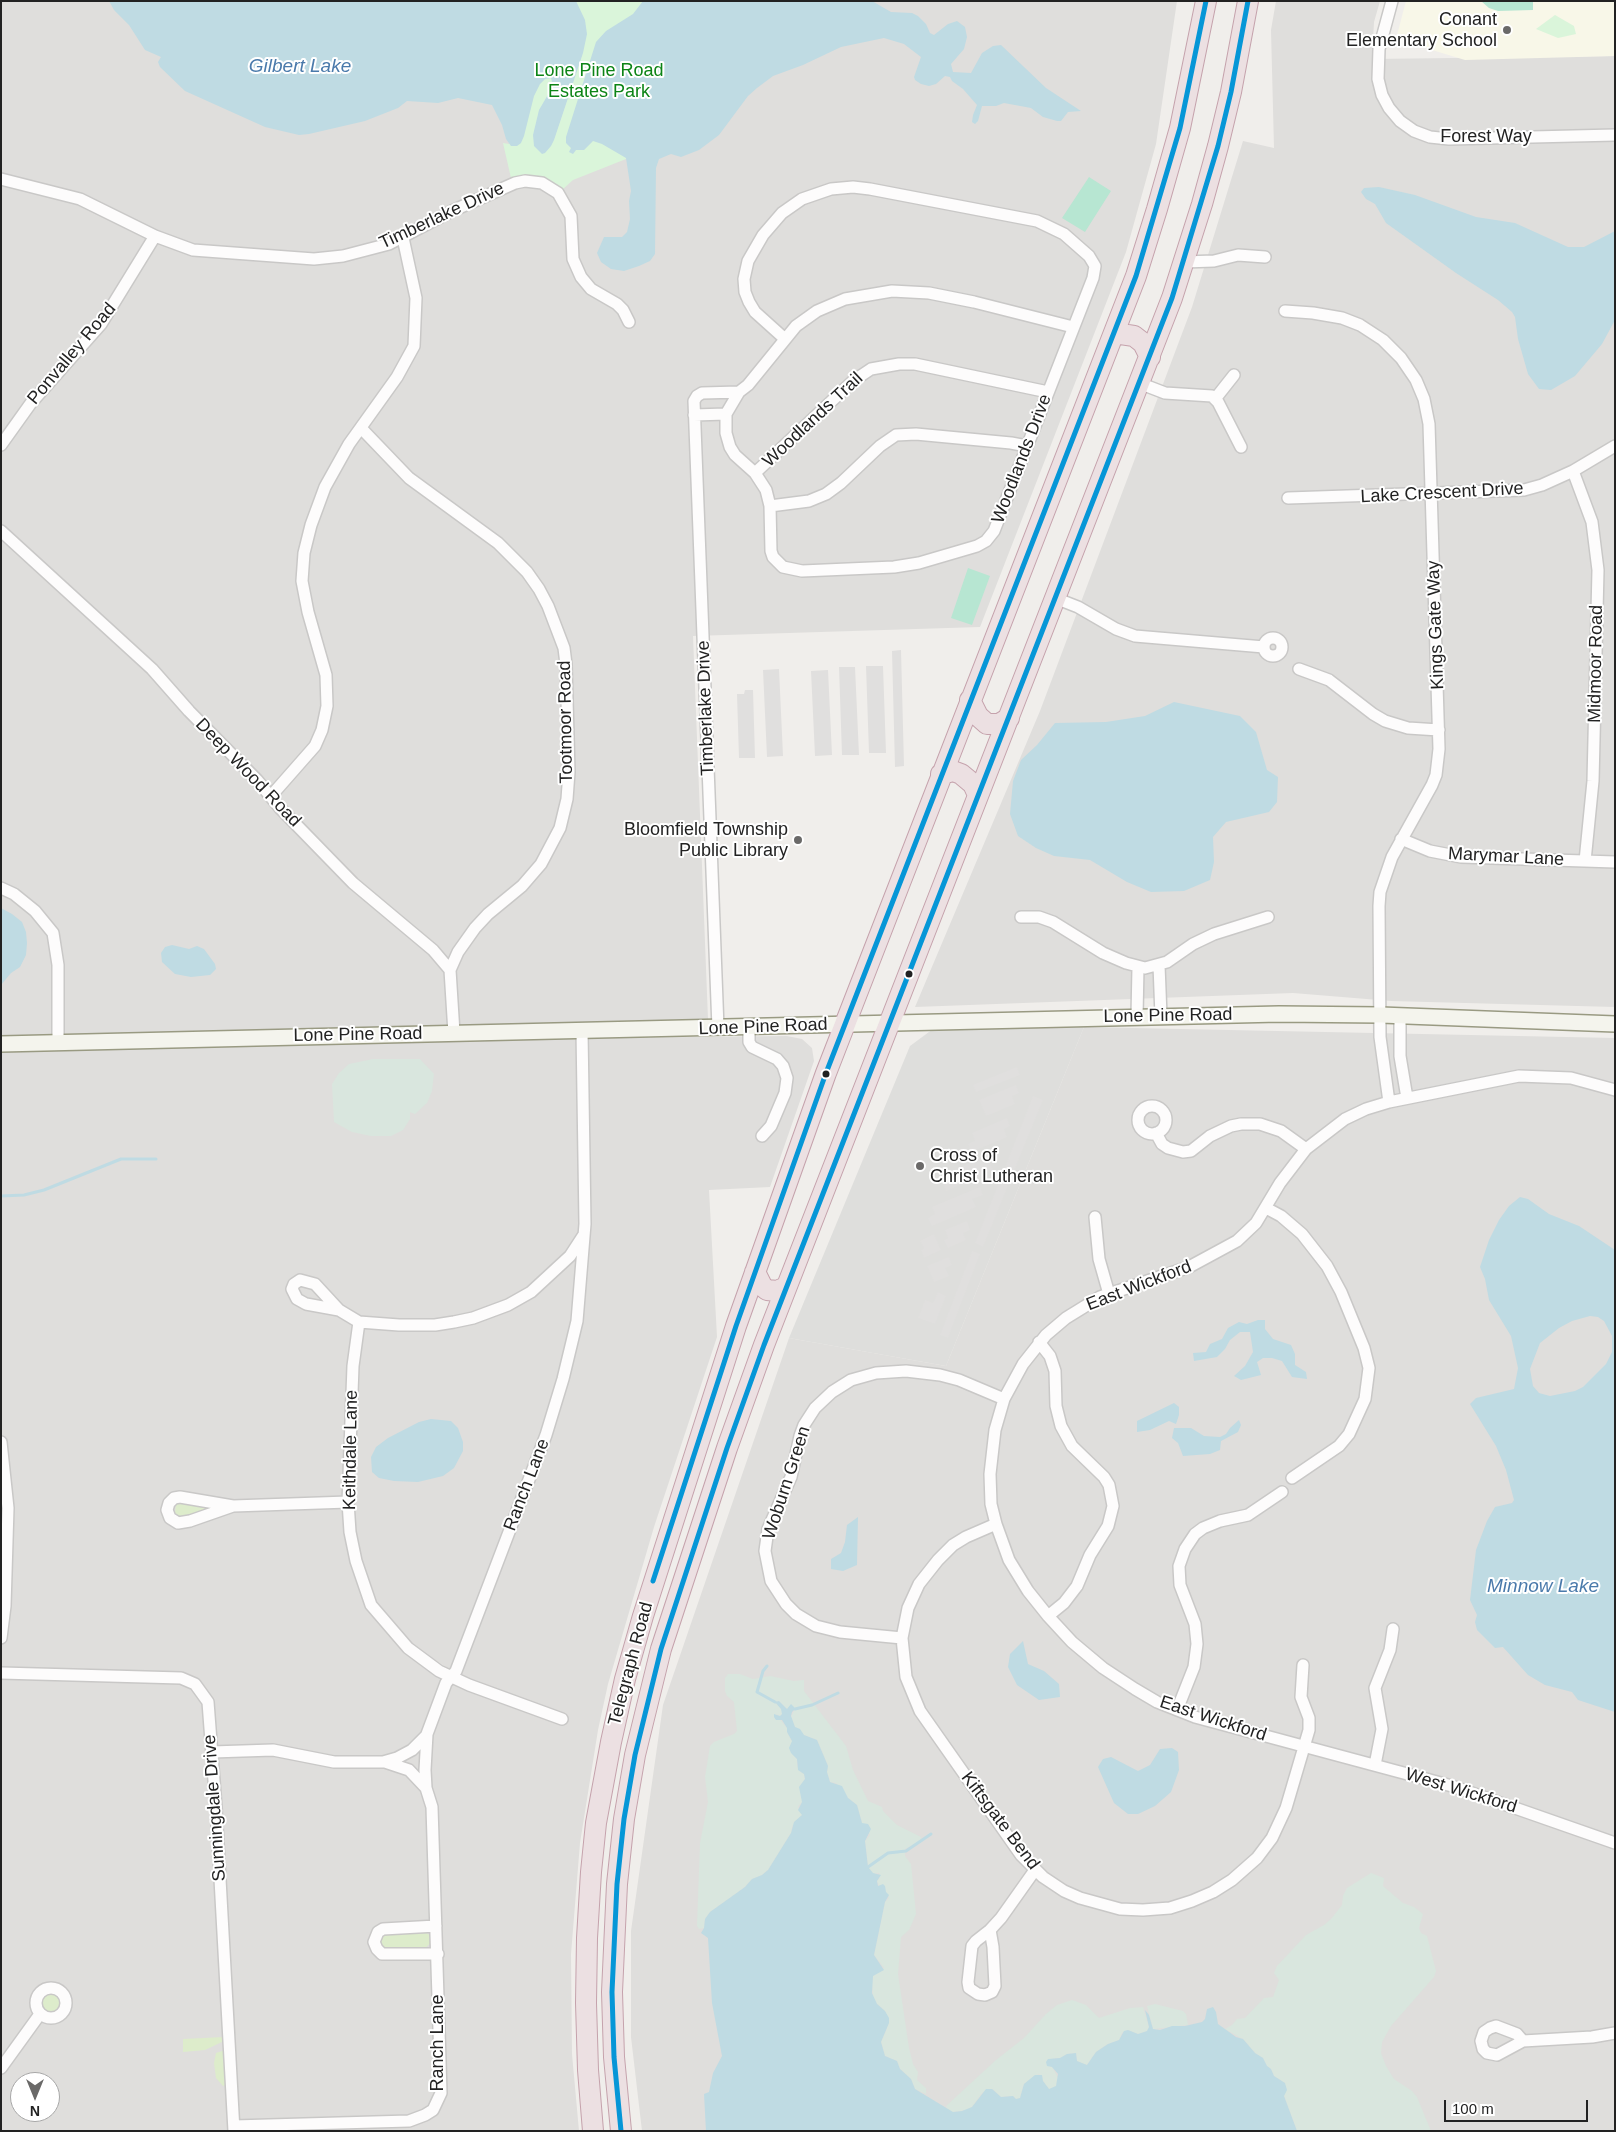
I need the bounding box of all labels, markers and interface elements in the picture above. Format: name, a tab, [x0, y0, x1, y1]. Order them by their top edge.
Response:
place label: Conant Elementary School	[1346, 9, 1497, 52]
marker: Conant Elementary School	[1501, 24, 1513, 36]
water label: Gilbert Lake	[249, 56, 351, 78]
park label: Lone Pine Road Estates Park	[534, 60, 664, 102]
street label: Forest Way	[1440, 126, 1532, 148]
street label: Timberlake Drive	[376, 178, 508, 254]
street label: Ponvalley Road	[23, 299, 121, 409]
street label: Woodlands Trail	[758, 368, 868, 472]
street label: Woodlands Drive	[987, 391, 1057, 527]
street label: Lake Crescent Drive	[1360, 478, 1524, 508]
street label: Kings Gate Way	[1423, 560, 1449, 690]
street label: Midmoor Road	[1584, 605, 1608, 723]
street label: Timberlake Drive	[693, 640, 719, 776]
street label: Tootmoor Road	[554, 660, 578, 784]
street label: Deep Wood Road	[191, 714, 305, 832]
place label: Bloomfield Township Public Library	[624, 819, 788, 862]
marker: Bloomfield Township Public Library	[792, 834, 804, 846]
street label: Marymar Lane	[1447, 843, 1565, 871]
unlabelled marker	[904, 969, 914, 979]
street label: Lone Pine Road	[1103, 1004, 1233, 1028]
street label: Lone Pine Road	[698, 1014, 828, 1040]
street label: Lone Pine Road	[293, 1023, 423, 1047]
unlabelled marker	[821, 1069, 831, 1079]
place label: Cross of Christ Lutheran	[930, 1145, 1053, 1188]
marker: Cross of Christ Lutheran	[914, 1160, 926, 1172]
street label: East Wickford	[1083, 1256, 1195, 1316]
street label: Keithdale Lane	[339, 1390, 363, 1510]
street label: Woburn Green	[759, 1424, 815, 1542]
street label: Ranch Lane	[500, 1436, 554, 1534]
water label: Minnow Lake	[1487, 1576, 1599, 1598]
street label: Telegraph Road	[604, 1600, 658, 1728]
street label: East Wickford	[1157, 1692, 1269, 1746]
street label: Sunningdale Drive	[199, 1734, 231, 1882]
street label: West Wickford	[1403, 1764, 1519, 1818]
street label: Kiftsgate Bend	[956, 1768, 1044, 1874]
street label: Ranch Lane	[427, 1994, 449, 2092]
north arrow	[10, 2072, 60, 2122]
scale bar	[1446, 2090, 1590, 2122]
text: 100 m	[1452, 2100, 1494, 2117]
text: N	[30, 2103, 40, 2119]

